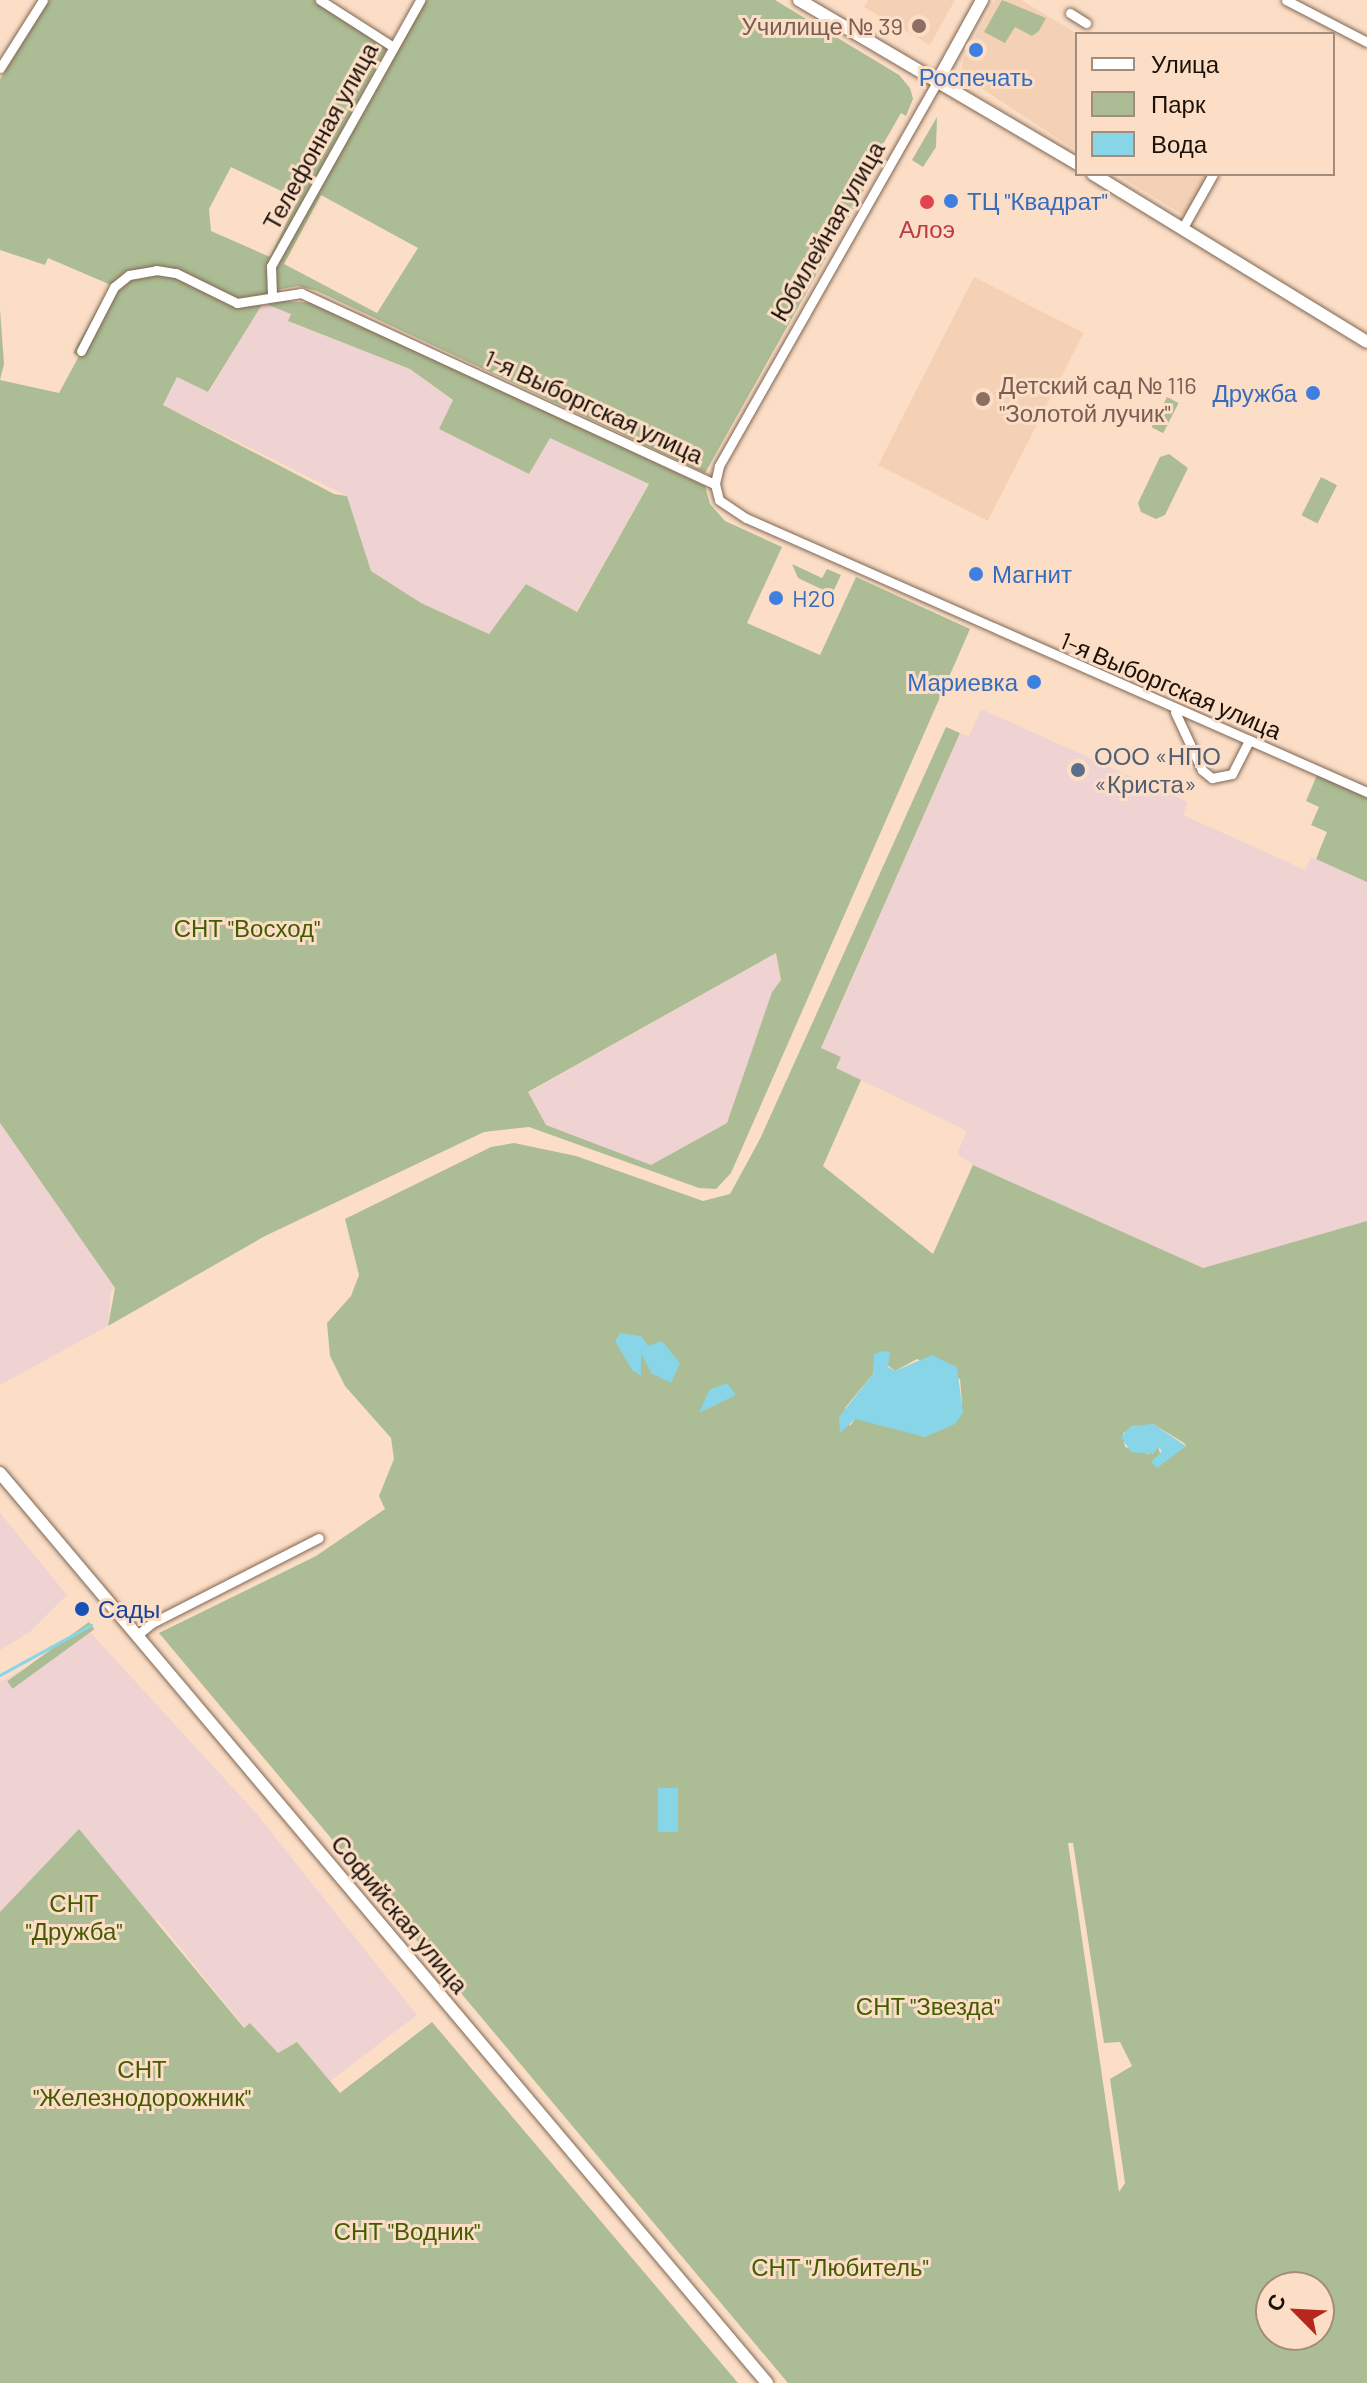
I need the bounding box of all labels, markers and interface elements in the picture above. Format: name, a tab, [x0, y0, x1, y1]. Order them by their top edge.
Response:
place label: Училище № 39	[741, 12, 903, 40]
marker: Училище № 39	[910, 17, 928, 35]
legend	[1075, 32, 1335, 176]
street label: Телефонная улица	[257, 37, 383, 235]
marker: Роспечать	[967, 41, 985, 59]
text: Улица	[1151, 49, 1219, 78]
place label: Роспечать	[919, 63, 1033, 91]
text: Парк	[1151, 89, 1205, 118]
text: Вода	[1151, 129, 1207, 158]
street label: Юбилейная улица	[764, 136, 890, 326]
place label: ТЦ "Квадрат"	[967, 187, 1108, 215]
marker: ТЦ "Квадрат"	[942, 192, 960, 210]
marker: Алоэ	[918, 193, 936, 211]
place label: Алоэ	[899, 215, 955, 243]
street label: 1-я Выборгская улица	[480, 343, 708, 469]
place label: Детский сад № 116 "Золотой лучик"	[999, 371, 1197, 427]
place label: Дружба	[1213, 379, 1297, 407]
marker: Дружба	[1304, 384, 1322, 402]
marker: Детский сад № 116 "Золотой лучик"	[974, 390, 992, 408]
place label: Магнит	[992, 560, 1072, 588]
marker: Магнит	[967, 565, 985, 583]
place label: H2O	[792, 584, 835, 612]
marker: H2O	[767, 589, 785, 607]
street label: 1-я Выборгская улица	[1056, 625, 1286, 745]
place label: Мариевка	[907, 668, 1018, 696]
marker: Мариевка	[1025, 673, 1043, 691]
place label: ООО «НПО «Криста»	[1094, 742, 1221, 798]
marker: ООО «НПО «Криста»	[1069, 761, 1087, 779]
park label: СНТ "Восход"	[174, 914, 320, 942]
place label: Сады	[98, 1595, 160, 1623]
marker: Сады	[73, 1600, 91, 1618]
street label: Софийская улица	[326, 1829, 474, 1999]
park label: СНТ "Дружба"	[25, 1889, 123, 1945]
park label: СНТ "Звезда"	[856, 1992, 1000, 2020]
park label: СНТ "Железнодорожник"	[33, 2055, 251, 2111]
park label: СНТ "Водник"	[334, 2217, 480, 2245]
park label: СНТ "Любитель"	[751, 2253, 929, 2281]
north arrow	[1255, 2271, 1335, 2351]
text: С	[1260, 2290, 1290, 2315]

